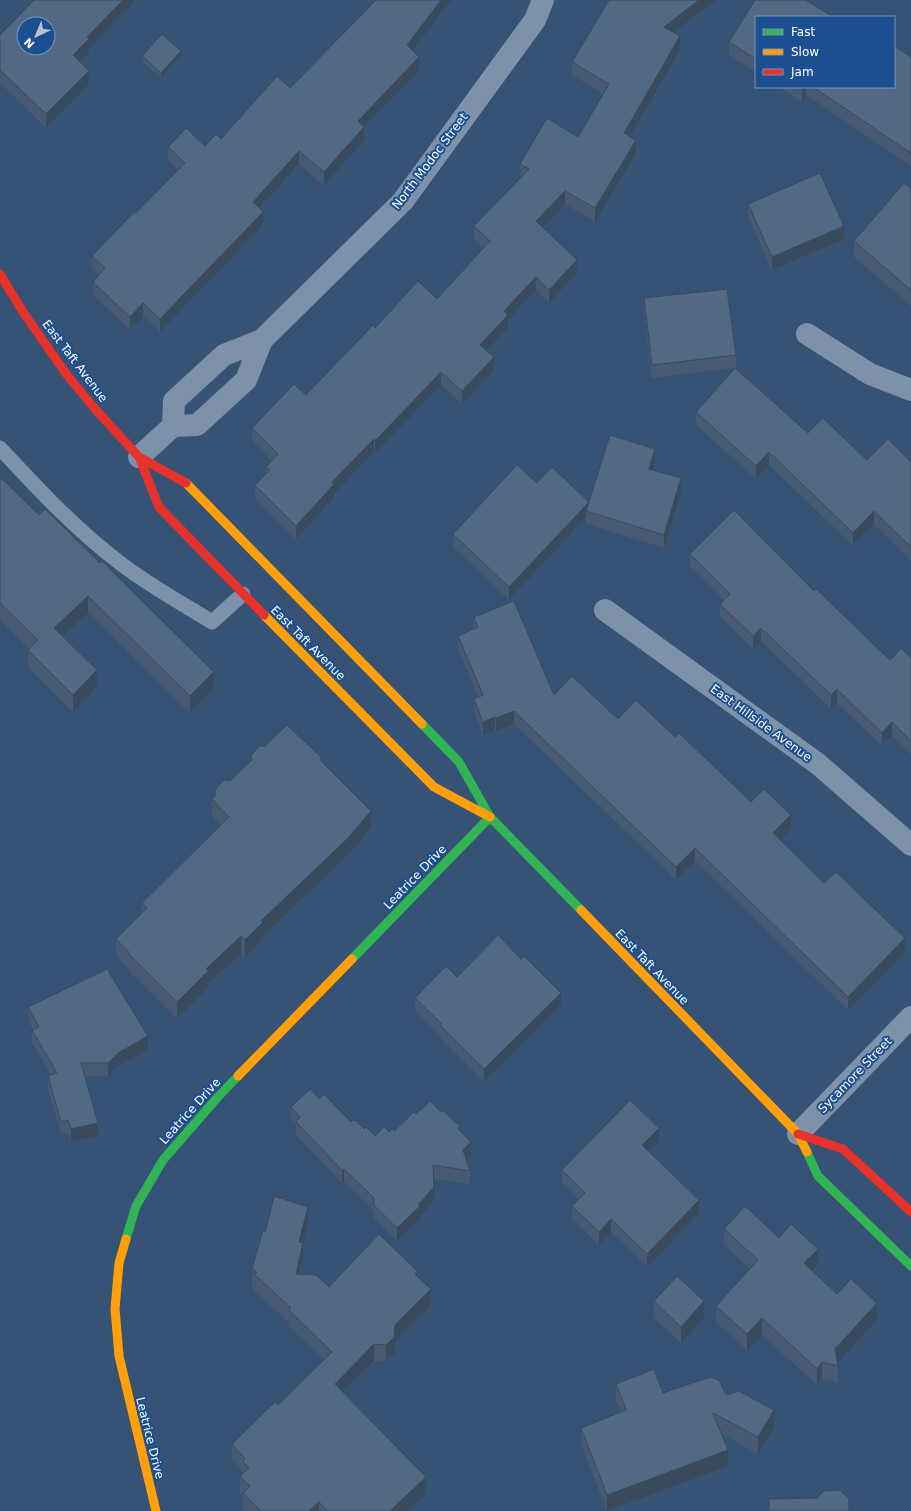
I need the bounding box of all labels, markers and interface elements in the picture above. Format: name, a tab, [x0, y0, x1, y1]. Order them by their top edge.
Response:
north arrow	[16, 16, 56, 56]
legend	[755, 16, 895, 88]
text: Fast	[791, 25, 815, 39]
text: N	[22, 35, 37, 51]
text: Slow	[791, 45, 819, 59]
text: Jam	[790, 65, 814, 79]
street label: North Modoc Street	[389, 110, 471, 212]
street label: East Taft Avenue	[39, 317, 111, 405]
street label: East Taft Avenue	[268, 603, 348, 683]
street label: East Hillside Avenue	[708, 682, 814, 764]
street label: Leatrice Drive	[381, 842, 449, 912]
street label: East Taft Avenue	[612, 926, 692, 1008]
street label: Sycamore Street	[815, 1034, 895, 1116]
street label: Leatrice Drive	[157, 1075, 223, 1147]
street label: Leatrice Drive	[133, 1396, 167, 1480]

